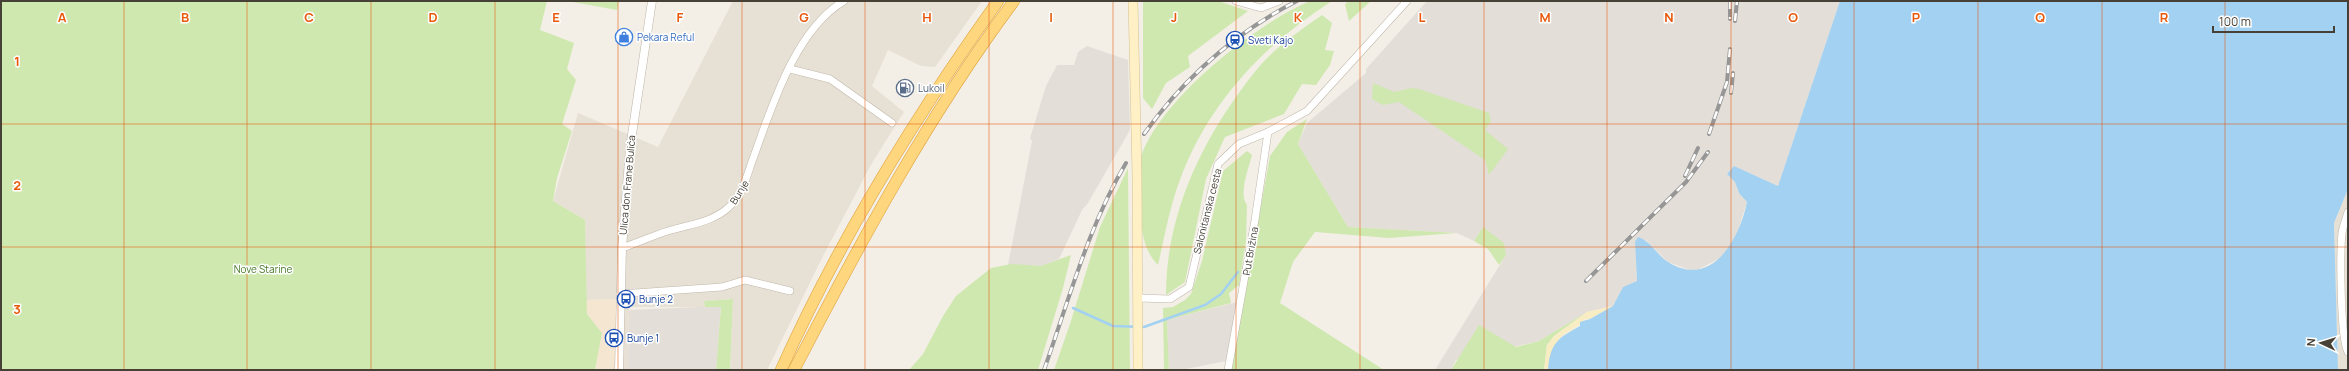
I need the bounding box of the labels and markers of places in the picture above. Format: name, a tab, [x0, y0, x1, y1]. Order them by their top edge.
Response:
shop icon: Pekara Reful	[614, 27, 634, 47]
place label: Pekara Reful	[637, 30, 694, 44]
station icon: Sveti Kajo	[1225, 30, 1245, 50]
place label: Sveti Kajo	[1248, 33, 1293, 47]
fuel station icon: Lukoil	[895, 78, 915, 98]
place label: Lukoil	[918, 81, 945, 95]
bus stop icon: Bunje 2	[616, 289, 636, 309]
place label: Bunje 2	[639, 292, 673, 306]
bus stop icon: Bunje 1	[604, 328, 624, 348]
place label: Bunje 1	[627, 331, 659, 345]

